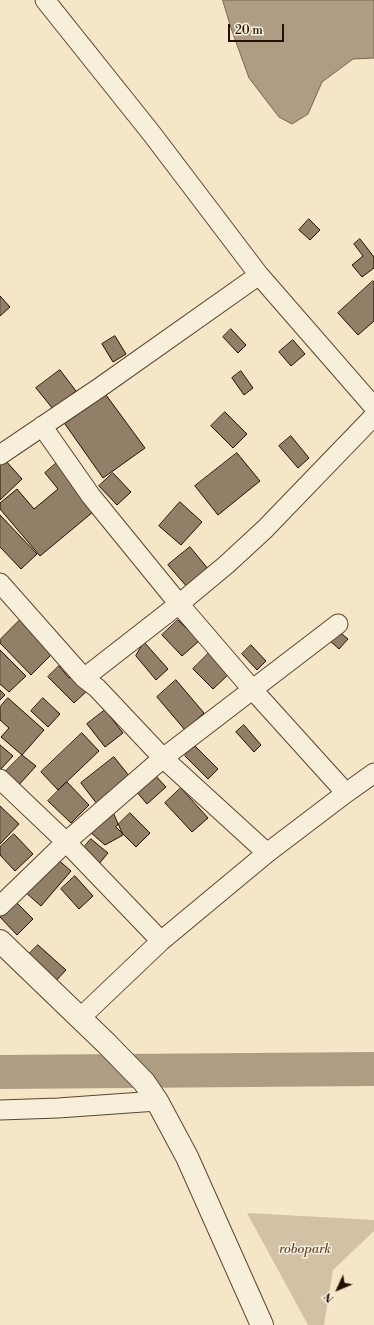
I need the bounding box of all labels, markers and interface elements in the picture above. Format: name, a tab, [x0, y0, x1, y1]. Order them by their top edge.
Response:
scale bar	[230, 16, 286, 42]
text: 20 m	[235, 23, 263, 38]
park label: robopark	[279, 1242, 331, 1258]
north arrow	[318, 1269, 358, 1309]
text: N	[321, 1289, 337, 1305]

